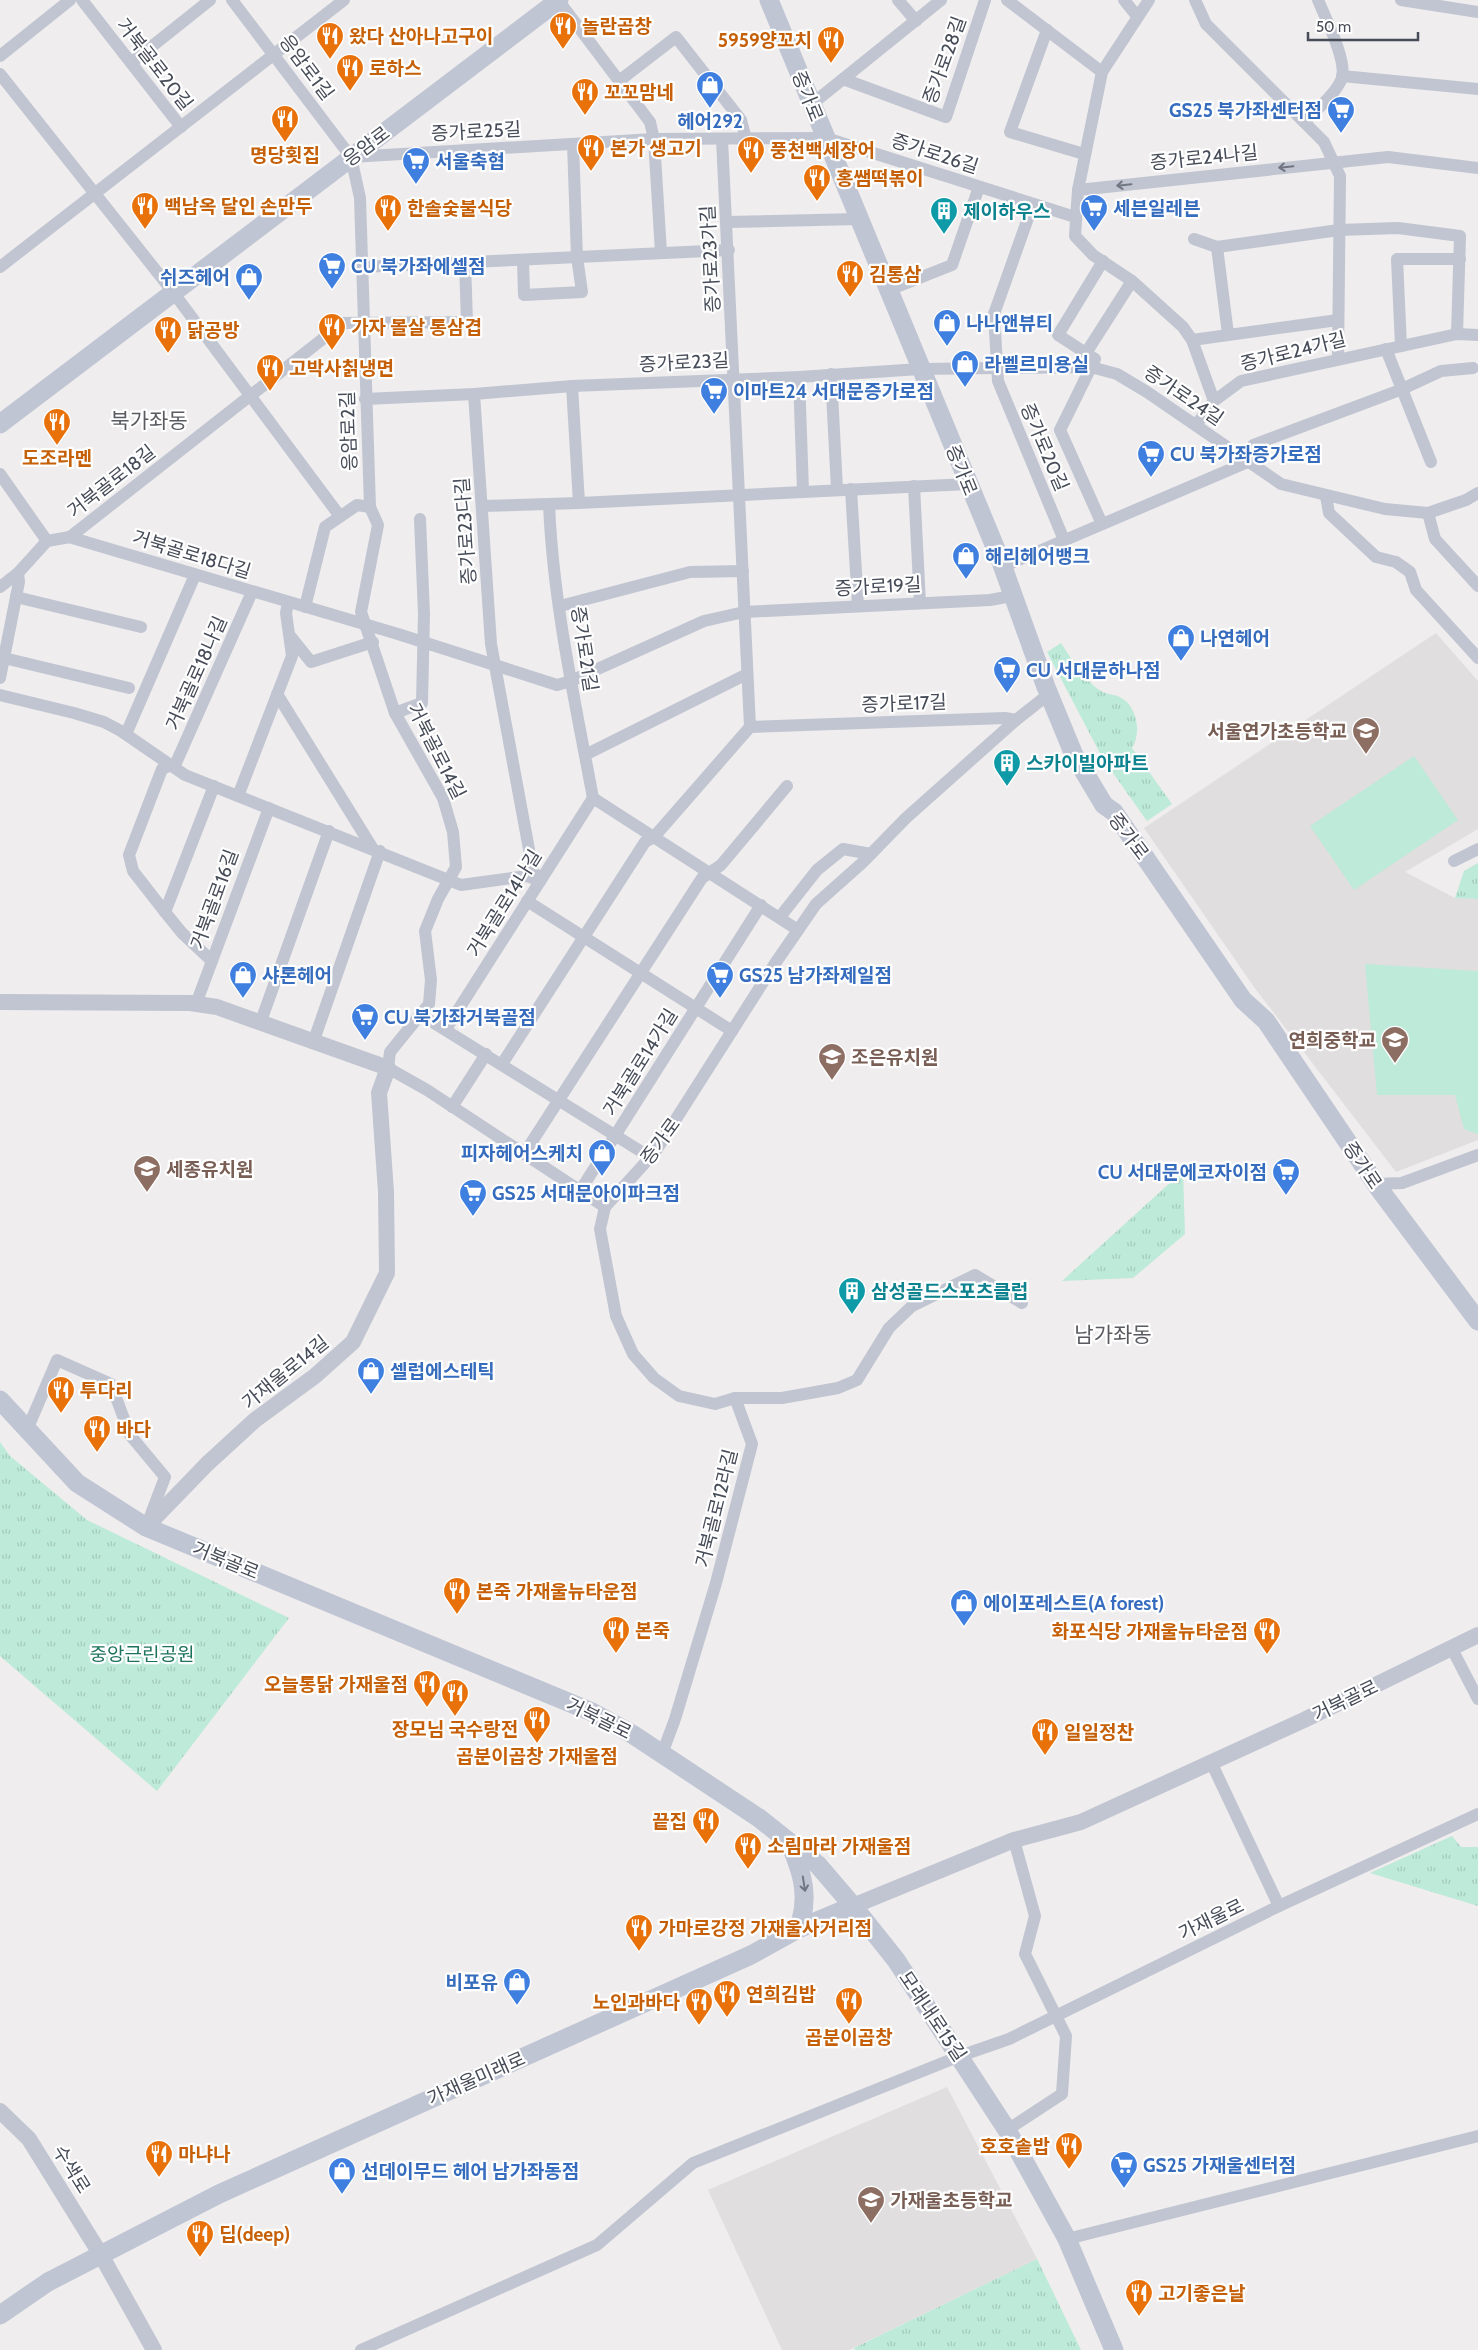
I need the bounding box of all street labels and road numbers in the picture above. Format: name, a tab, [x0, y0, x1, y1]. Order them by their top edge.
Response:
street label: 증가로28길	[918, 13, 971, 107]
street label: 거북골로20길	[111, 14, 198, 115]
street label: 응암로1길	[275, 30, 339, 105]
street label: 증가로	[787, 68, 828, 125]
street label: 증가로25길	[430, 118, 522, 145]
street label: 응암로	[338, 121, 394, 171]
street label: 증가로26길	[888, 129, 982, 178]
street label: 증가로24나길	[1149, 140, 1259, 175]
street label: 증가로23가길	[696, 205, 725, 313]
street label: 증가로24가길	[1238, 327, 1348, 376]
street label: 증가로23길	[638, 349, 730, 376]
street label: 증가로24길	[1140, 360, 1228, 430]
street label: 응암로2길	[336, 391, 361, 471]
street label: 증가로20길	[1016, 400, 1073, 495]
street label: 거북골로18길	[63, 440, 160, 523]
street label: 증가로	[941, 442, 982, 499]
street label: 증가로23다길	[450, 476, 481, 585]
street label: 거북골로18다길	[130, 526, 254, 583]
street label: 증가로19길	[834, 573, 922, 600]
street label: 증가로21길	[566, 605, 603, 693]
street label: 거북골로18나길	[161, 613, 232, 734]
street label: 증가로17길	[861, 691, 947, 716]
street label: 거북골로14길	[403, 699, 471, 803]
street label: 증가로	[1104, 808, 1154, 864]
street label: 거북골로14나길	[462, 845, 547, 961]
street label: 거북골로16길	[186, 846, 243, 952]
street label: 거북골로14가길	[598, 1004, 683, 1120]
street label: 증가로	[636, 1113, 685, 1169]
street label: 증가로	[1338, 1137, 1387, 1193]
street label: 가재울로14길	[237, 1331, 333, 1414]
street label: 거북골로12라길	[691, 1447, 742, 1570]
street label: 거북골로	[189, 1537, 263, 1584]
street label: 거북골로	[1309, 1675, 1382, 1726]
street label: 거북골로	[562, 1693, 635, 1744]
street label: 가재울로	[1175, 1894, 1248, 1945]
street label: 모래내로15길	[894, 1967, 971, 2066]
street label: 가재울미래로	[424, 2047, 529, 2110]
street label: 수색로	[48, 2141, 95, 2198]

